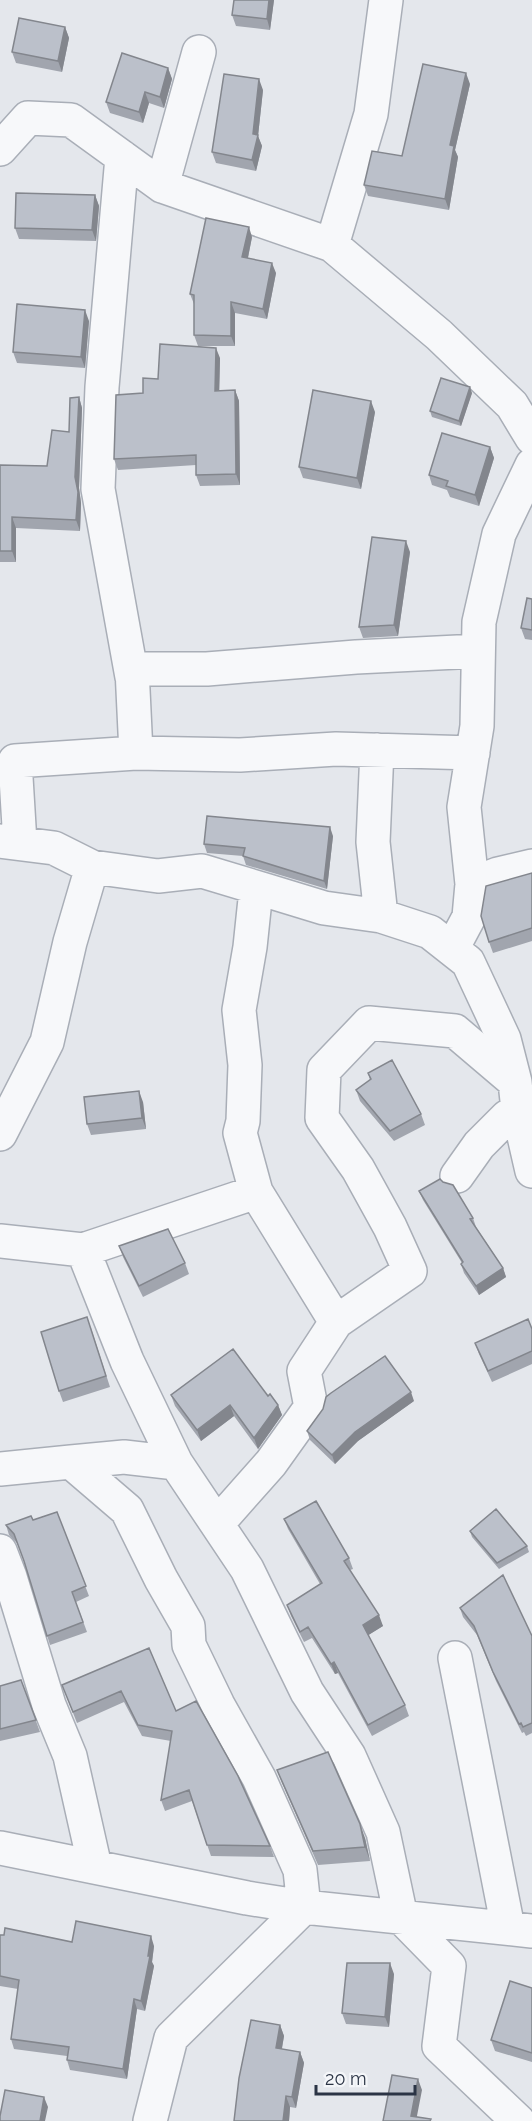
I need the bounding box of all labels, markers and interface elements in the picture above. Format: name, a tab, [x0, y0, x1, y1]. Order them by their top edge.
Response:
scale bar	[316, 2058, 415, 2096]
text: 20 m	[325, 2068, 367, 2089]

